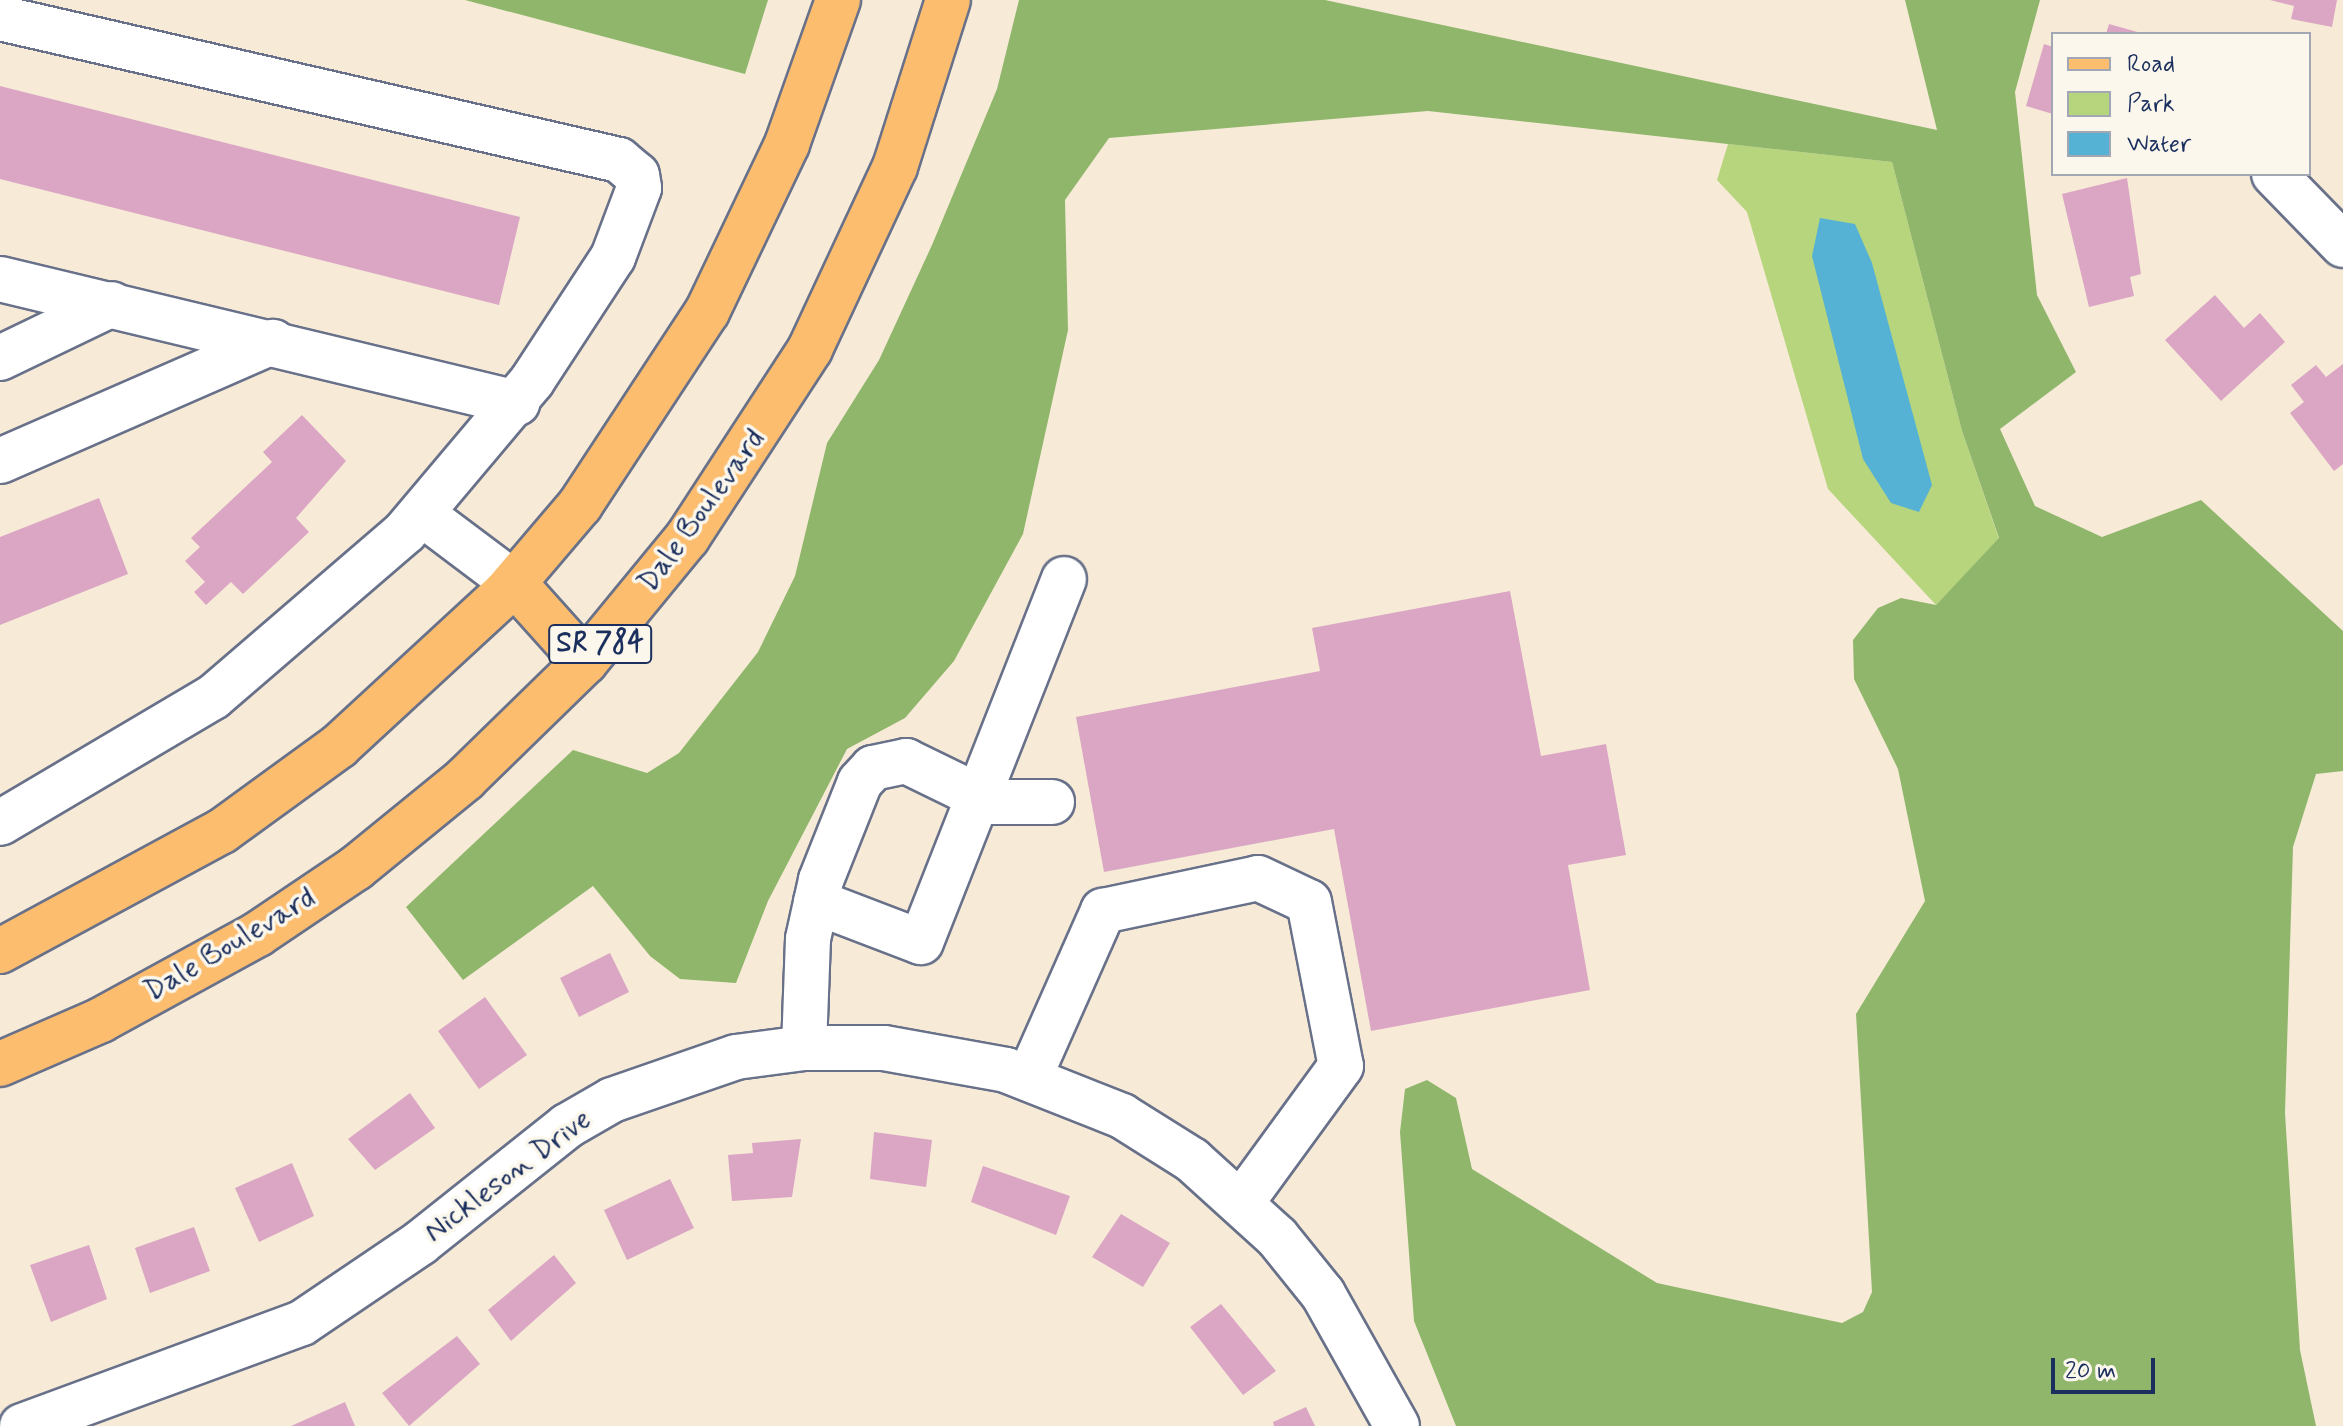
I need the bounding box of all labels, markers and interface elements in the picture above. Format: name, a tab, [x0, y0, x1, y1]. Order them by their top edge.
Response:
legend	[2051, 32, 2311, 176]
text: Road	[2127, 49, 2175, 80]
text: Park	[2127, 89, 2175, 120]
text: Water	[2127, 129, 2191, 160]
street label: Dale Boulevard	[633, 426, 771, 596]
road number: SR 784	[548, 620, 652, 668]
street label: Dale Boulevard	[141, 882, 319, 1008]
street label: Nickleson Drive	[417, 1101, 599, 1251]
scale bar	[2055, 1342, 2159, 1392]
text: 20 m	[2065, 1356, 2116, 1387]

